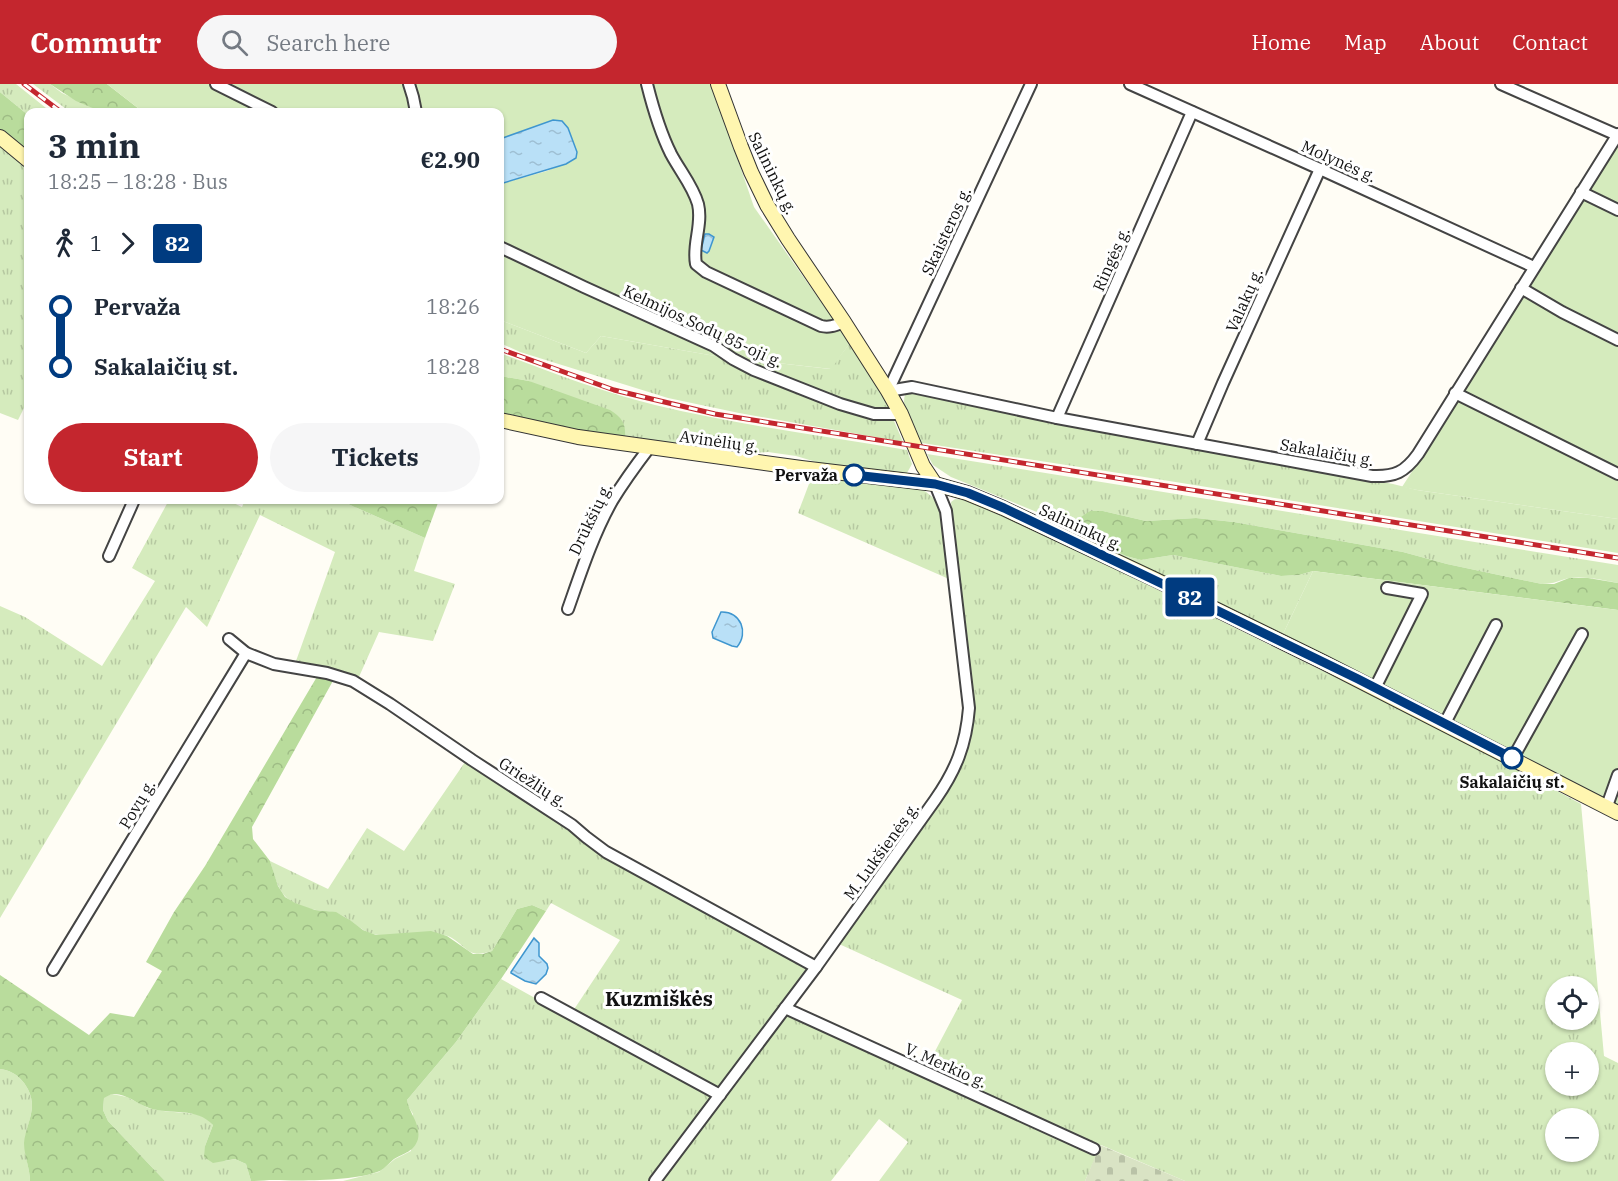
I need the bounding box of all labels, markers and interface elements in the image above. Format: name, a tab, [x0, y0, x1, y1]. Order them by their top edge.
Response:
search box	[197, 15, 617, 69]
text: Commutr	[30, 24, 161, 61]
icon: search	[218, 26, 251, 59]
text: Search here	[266, 28, 390, 57]
text: Home	[1251, 28, 1311, 56]
text: Map	[1344, 28, 1387, 56]
text: About	[1420, 28, 1479, 56]
text: Contact	[1512, 28, 1588, 56]
text: 3 min	[48, 124, 140, 167]
street label: Salininkų g.	[744, 128, 802, 218]
street label: Molynės g.	[1298, 136, 1380, 186]
text: €2.90	[421, 145, 480, 174]
text: 18:25 – 18:28 · Bus	[48, 168, 228, 195]
street label: Skaisteros g.	[917, 184, 975, 278]
street label: Ringės g.	[1088, 224, 1134, 294]
icon: walk	[48, 227, 81, 260]
icon: forward	[111, 227, 144, 260]
text: 82	[165, 229, 190, 257]
text: 1	[90, 230, 102, 257]
street label: Valakų g.	[1221, 265, 1267, 335]
street label: Kelmijos Sodų 85-oji g.	[620, 280, 786, 372]
text: Pervaža	[94, 292, 181, 321]
text: 18:26	[426, 293, 480, 320]
text: Sakalaičių st.	[94, 352, 238, 381]
text: 18:28	[426, 353, 480, 380]
button: Start	[48, 423, 258, 492]
button: Tickets	[270, 423, 480, 492]
street label: Avinėlių g.	[678, 426, 760, 456]
street label: Sakalaičių g.	[1279, 434, 1375, 470]
marker: Pervaža	[843, 464, 865, 486]
place label: Pervaža	[775, 465, 838, 485]
street label: Drūkšių g.	[564, 480, 616, 558]
street label: Salininkų g.	[1036, 499, 1126, 555]
line badge: 82	[1163, 578, 1217, 616]
text: 82	[1177, 583, 1203, 611]
marker: Sakalaičių st.	[1501, 747, 1523, 769]
street label: Griežlių g.	[495, 753, 571, 811]
place label: Sakalaičių st.	[1460, 772, 1564, 792]
street label: Povų g.	[115, 776, 159, 832]
street label: M. Lukšienės g.	[839, 798, 923, 904]
map controls	[1545, 976, 1599, 1162]
button: locate	[1545, 976, 1599, 1030]
district label: Kuzmiškės	[605, 985, 713, 1012]
street label: V. Merkio g.	[902, 1038, 990, 1092]
button: +	[1545, 1042, 1599, 1096]
button: −	[1545, 1108, 1599, 1162]

